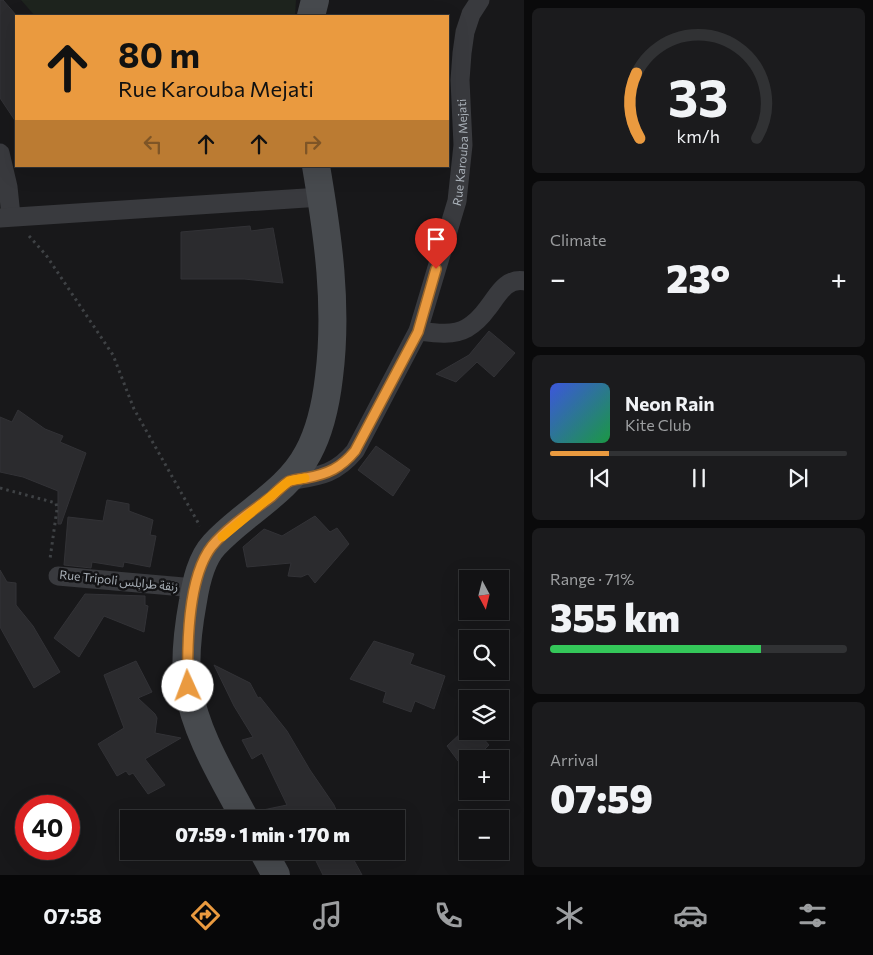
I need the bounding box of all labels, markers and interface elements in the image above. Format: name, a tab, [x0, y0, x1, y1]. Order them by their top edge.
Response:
text: 80 m	[118, 32, 200, 75]
icon: ahead	[35, 35, 100, 100]
text: 33	[668, 64, 729, 128]
text: Rue Karouba Mejati	[118, 75, 314, 102]
street label: Rue Karouba Mejati	[449, 99, 470, 207]
text: km/h	[677, 125, 720, 147]
icon: left	[139, 130, 167, 158]
icon: ahead	[192, 130, 220, 158]
icon: ahead	[245, 130, 273, 158]
icon: right	[298, 130, 326, 158]
pin	[415, 218, 457, 269]
icon: arrive	[422, 225, 450, 253]
text: Climate	[550, 230, 606, 249]
text: 23°	[666, 254, 730, 301]
text: −	[550, 261, 566, 295]
text: +	[831, 261, 847, 295]
text: Neon Rain	[625, 392, 715, 415]
text: Kite Club	[625, 415, 691, 434]
icon: previous	[586, 464, 614, 492]
icon: pause	[685, 464, 713, 492]
icon: next	[784, 464, 812, 492]
street label: Rue Tripoli زنقة طرابلس	[59, 567, 179, 594]
text: Range · 71%	[550, 569, 634, 588]
north arrow	[459, 570, 509, 620]
map controls	[459, 570, 509, 860]
text: 355 km	[550, 593, 680, 640]
button: search	[459, 630, 509, 680]
position arrow	[161, 659, 213, 711]
button: layers	[459, 690, 509, 740]
button: +	[459, 750, 509, 800]
text: Arrival	[550, 750, 598, 769]
text: 07:59	[550, 774, 653, 821]
speed limit sign: 40	[15, 795, 80, 860]
button: −	[459, 810, 509, 860]
text: 07:59 · 1 min · 170 m	[175, 823, 350, 846]
icon: directions	[188, 898, 223, 933]
icon: music	[310, 898, 345, 933]
icon: phone	[431, 898, 466, 933]
icon: climate	[552, 898, 587, 933]
icon: car	[673, 898, 708, 933]
icon: filters	[795, 898, 830, 933]
text: 07:58	[43, 902, 102, 929]

